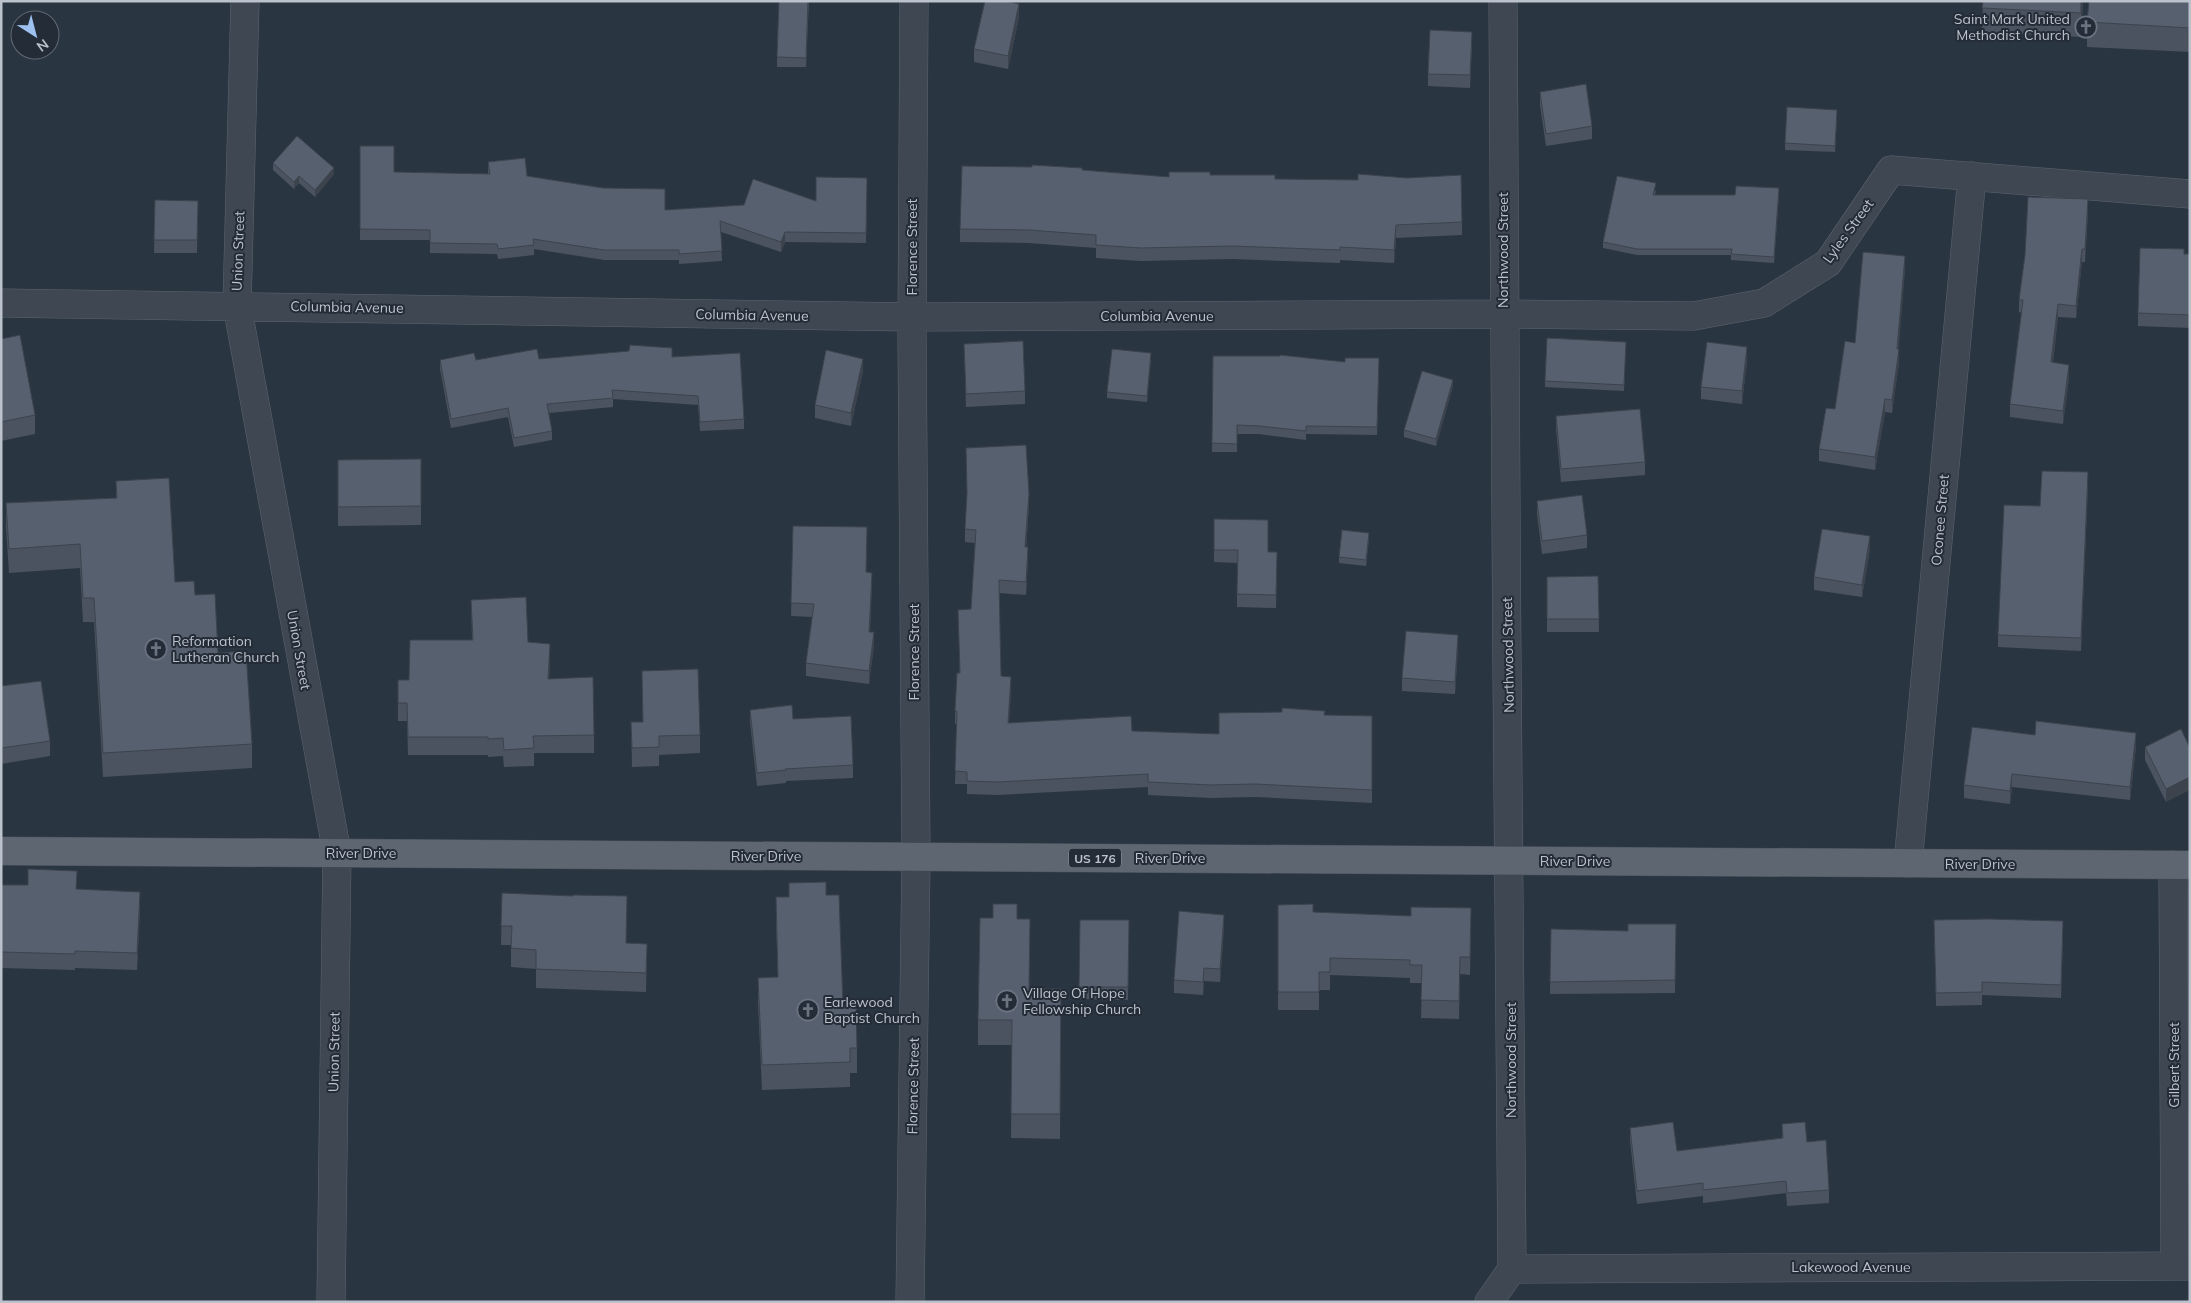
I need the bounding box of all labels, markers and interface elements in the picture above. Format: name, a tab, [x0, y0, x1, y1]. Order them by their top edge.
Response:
north arrow	[10, 10, 60, 60]
place label: Saint Mark United Methodist Church	[1954, 10, 2070, 44]
church icon: Saint Mark United Methodist Church	[2074, 15, 2098, 39]
text: N	[33, 35, 52, 56]
street label: Northwood Street	[1494, 192, 1512, 308]
street label: Lyles Street	[1819, 195, 1877, 267]
street label: Florence Street	[903, 199, 921, 295]
street label: Union Street	[228, 210, 248, 291]
street label: Columbia Avenue	[290, 297, 404, 317]
street label: Columbia Avenue	[695, 305, 809, 325]
street label: Columbia Avenue	[1100, 307, 1214, 325]
street label: Oconee Street	[1927, 474, 1953, 566]
street label: Northwood Street	[1498, 597, 1518, 713]
street label: Florence Street	[905, 604, 923, 700]
street label: Union Street	[283, 609, 315, 691]
place label: Reformation Lutheran Church	[172, 632, 280, 666]
church icon: Reformation Lutheran Church	[144, 637, 168, 661]
street label: River Drive	[326, 844, 396, 862]
street label: River Drive	[731, 847, 801, 865]
road number: US 176	[1069, 848, 1121, 868]
street label: River Drive	[1135, 849, 1205, 867]
street label: River Drive	[1540, 852, 1610, 870]
street label: River Drive	[1945, 855, 2015, 873]
place label: Village Of Hope Fellowship Church	[1023, 984, 1141, 1018]
church icon: Village Of Hope Fellowship Church	[995, 989, 1019, 1013]
place label: Earlewood Baptist Church	[824, 993, 920, 1027]
church icon: Earlewood Baptist Church	[796, 998, 820, 1022]
street label: Northwood Street	[1502, 1002, 1520, 1118]
street label: Union Street	[324, 1012, 344, 1092]
street label: Gilbert Street	[2165, 1022, 2183, 1108]
street label: Florence Street	[903, 1037, 923, 1135]
street label: Lakewood Avenue	[1791, 1258, 1911, 1276]

